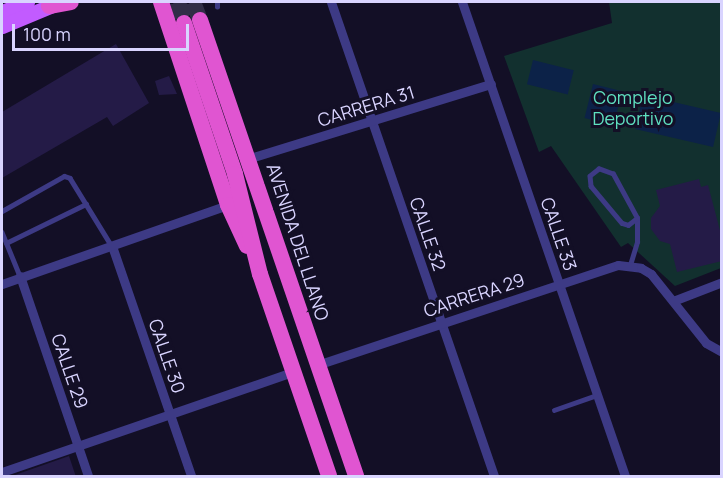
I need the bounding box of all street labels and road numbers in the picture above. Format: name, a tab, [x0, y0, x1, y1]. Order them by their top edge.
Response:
street label: CARRERA 31	[315, 81, 417, 131]
street label: AVENIDA DEL LLANO	[262, 160, 334, 324]
street label: CALLE 32	[405, 194, 451, 274]
street label: CALLE 33	[536, 195, 582, 273]
street label: CARRERA 29	[421, 269, 527, 321]
street label: CALLE 30	[144, 316, 190, 396]
street label: CALLE 29	[47, 331, 93, 411]

